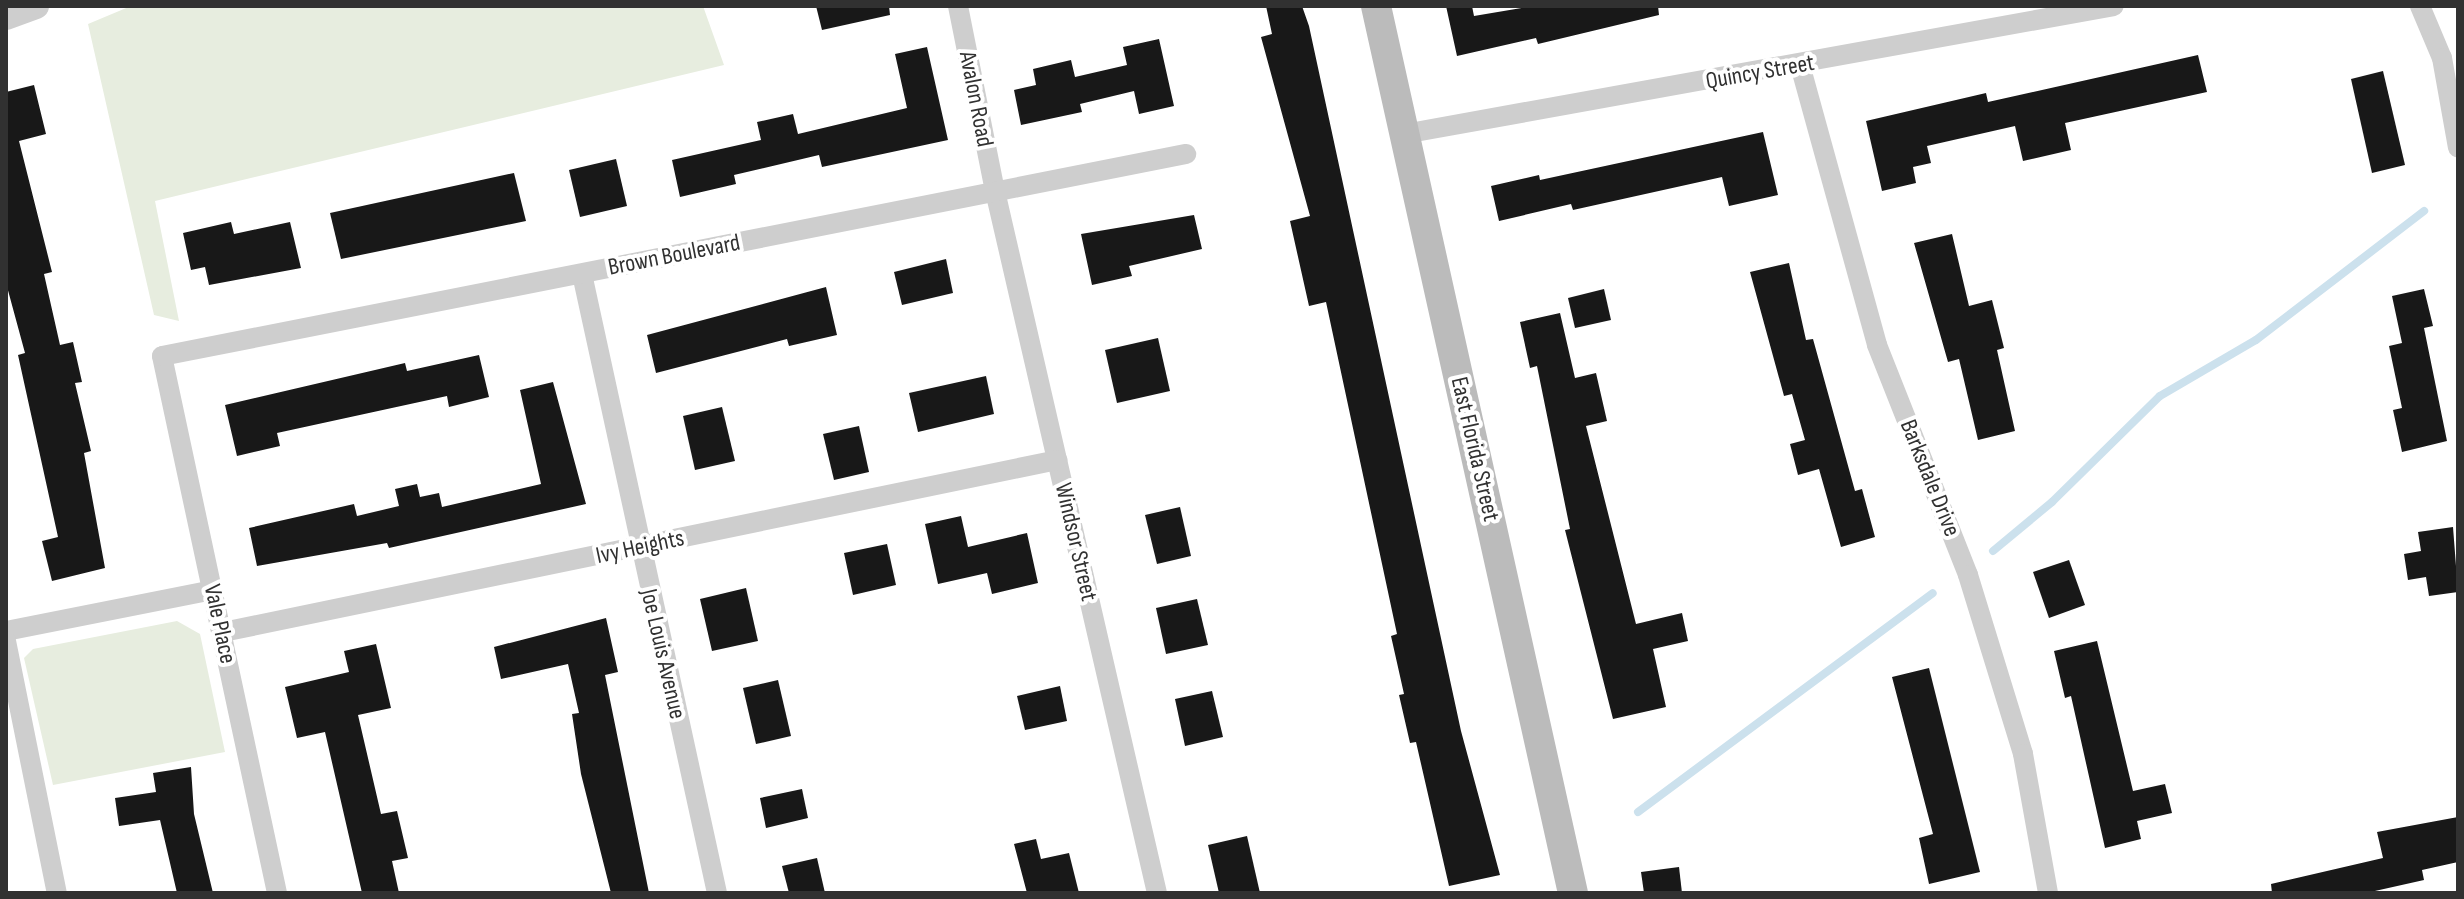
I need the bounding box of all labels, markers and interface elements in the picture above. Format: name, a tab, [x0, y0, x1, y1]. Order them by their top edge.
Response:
street label: Quincy Street	[1703, 48, 1817, 96]
street label: Avalon Road	[953, 49, 999, 149]
street label: Brown Boulevard	[606, 228, 742, 282]
street label: East Florida Street	[1444, 374, 1506, 524]
street label: Barksdale Drive	[1894, 415, 1966, 541]
street label: Windsor Street	[1048, 480, 1104, 604]
street label: Ivy Heights	[593, 524, 687, 570]
street label: Vale Place	[198, 582, 242, 666]
street label: Joe Louis Avenue	[634, 586, 692, 722]

